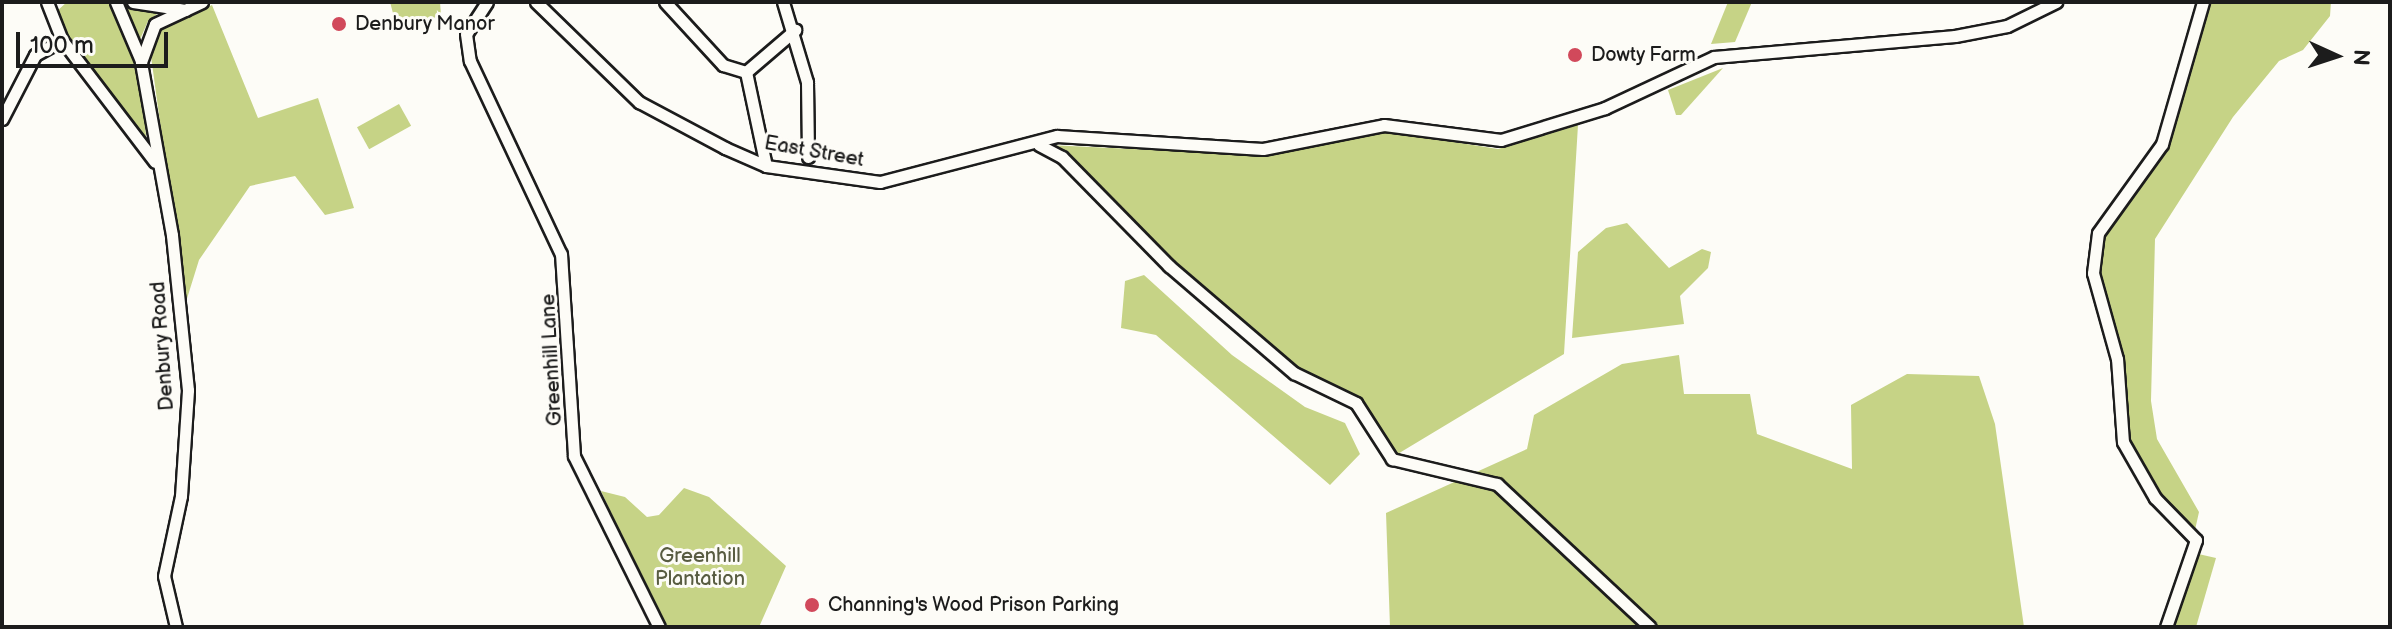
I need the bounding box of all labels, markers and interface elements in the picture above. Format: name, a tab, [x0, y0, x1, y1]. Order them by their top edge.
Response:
place label: Denbury Manor	[355, 12, 496, 36]
marker: Denbury Manor	[330, 15, 348, 33]
scale bar	[20, 16, 172, 66]
north arrow	[2296, 16, 2376, 96]
text: 100 m	[30, 31, 94, 60]
place label: Dowty Farm	[1591, 43, 1697, 67]
marker: Dowty Farm	[1566, 46, 1584, 64]
text: N	[2347, 48, 2374, 66]
street label: East Street	[762, 131, 866, 173]
street label: Denbury Road	[146, 280, 180, 412]
street label: Greenhill Lane	[537, 293, 567, 427]
park label: Greenhill Plantation	[655, 545, 745, 592]
place label: Channing's Wood Prison Parking	[828, 593, 1120, 617]
marker: Channing's Wood Prison Parking	[803, 596, 821, 614]

